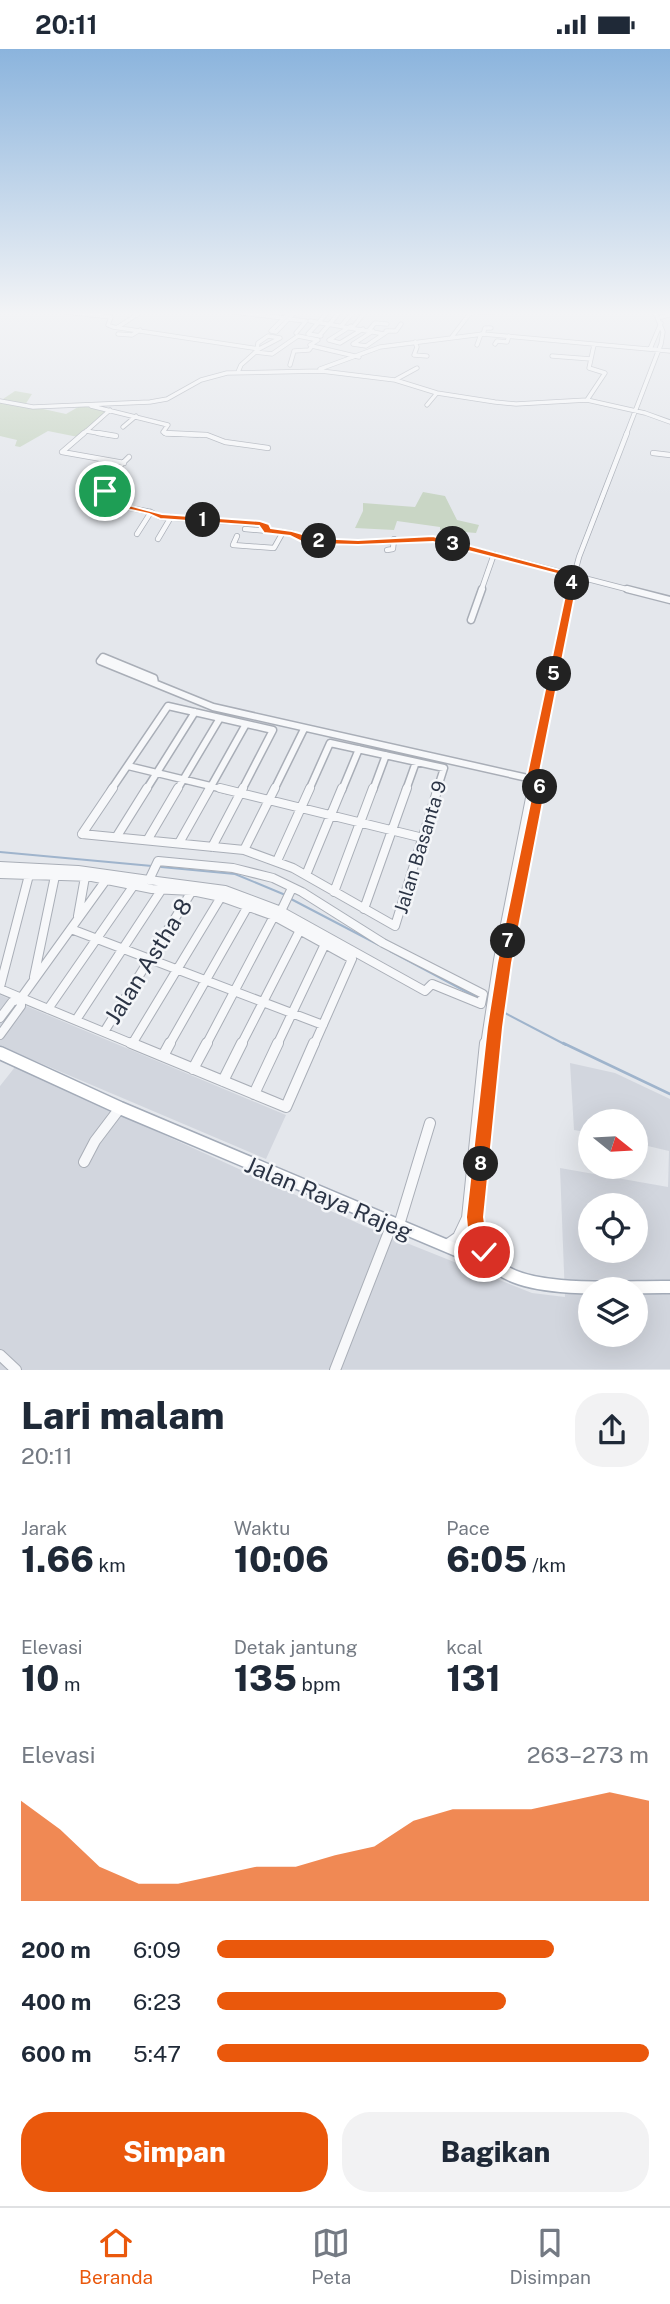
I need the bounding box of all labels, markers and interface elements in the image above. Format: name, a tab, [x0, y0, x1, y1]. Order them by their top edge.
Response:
text: 20:11	[35, 9, 98, 40]
pin	[75, 461, 135, 521]
icon: arrive	[86, 472, 124, 510]
pin: 1	[186, 503, 220, 538]
text: 1	[198, 508, 207, 530]
pin: 2	[302, 524, 336, 559]
pin: 3	[435, 526, 470, 561]
text: 2	[312, 529, 325, 551]
text: 3	[446, 532, 459, 554]
pin: 4	[554, 565, 590, 601]
text: 4	[565, 571, 578, 593]
pin: 5	[536, 657, 572, 691]
text: 5	[547, 662, 560, 684]
pin: 6	[522, 769, 558, 805]
text: 6	[533, 775, 546, 797]
street label: Jalan Basanta 9	[389, 778, 451, 916]
street label: Jalan Astha 8	[99, 893, 197, 1029]
pin: 7	[490, 923, 526, 959]
text: 7	[502, 929, 513, 951]
north arrow	[578, 1109, 648, 1179]
map controls	[578, 1109, 648, 1347]
pin: 8	[463, 1147, 498, 1181]
street label: Jalan Raya Rajeg	[241, 1151, 417, 1245]
text: 8	[474, 1152, 487, 1174]
button: locate	[578, 1193, 648, 1263]
pin	[454, 1222, 514, 1282]
icon: check	[465, 1233, 503, 1271]
button: layers	[578, 1277, 648, 1347]
text: Lari malam	[21, 1393, 225, 1438]
button: share	[575, 1393, 649, 1467]
text: 20:11	[21, 1442, 73, 1469]
text: Jarak	[21, 1517, 67, 1539]
text: Waktu	[234, 1517, 290, 1539]
text: Pace	[446, 1517, 490, 1539]
text: 1.66	[21, 1539, 94, 1580]
text: 10:06	[234, 1539, 329, 1580]
text: 6:05	[446, 1539, 527, 1580]
text: km	[94, 1554, 126, 1576]
text: /km	[527, 1554, 566, 1576]
text: Elevasi	[21, 1636, 82, 1658]
text: Detak jantung	[234, 1636, 358, 1658]
text: kcal	[446, 1636, 483, 1658]
text: 10	[21, 1658, 59, 1699]
text: 135	[234, 1658, 297, 1699]
text: 131	[446, 1658, 501, 1699]
text: m	[59, 1673, 80, 1695]
text: bpm	[297, 1673, 341, 1695]
text: Elevasi	[21, 1741, 95, 1768]
text: 263–273 m	[527, 1741, 649, 1768]
text: 200 m	[21, 1936, 91, 1963]
text: 6:09	[133, 1936, 181, 1963]
text: 400 m	[21, 1988, 91, 2015]
text: 6:23	[133, 1988, 181, 2015]
text: 600 m	[21, 2040, 91, 2067]
text: 5:47	[133, 2040, 181, 2067]
button: Simpan	[21, 2112, 328, 2192]
button: Bagikan	[342, 2112, 649, 2192]
tab: Beranda	[79, 2224, 153, 2288]
tab: Peta	[311, 2224, 351, 2288]
tab: Disimpan	[509, 2224, 591, 2288]

